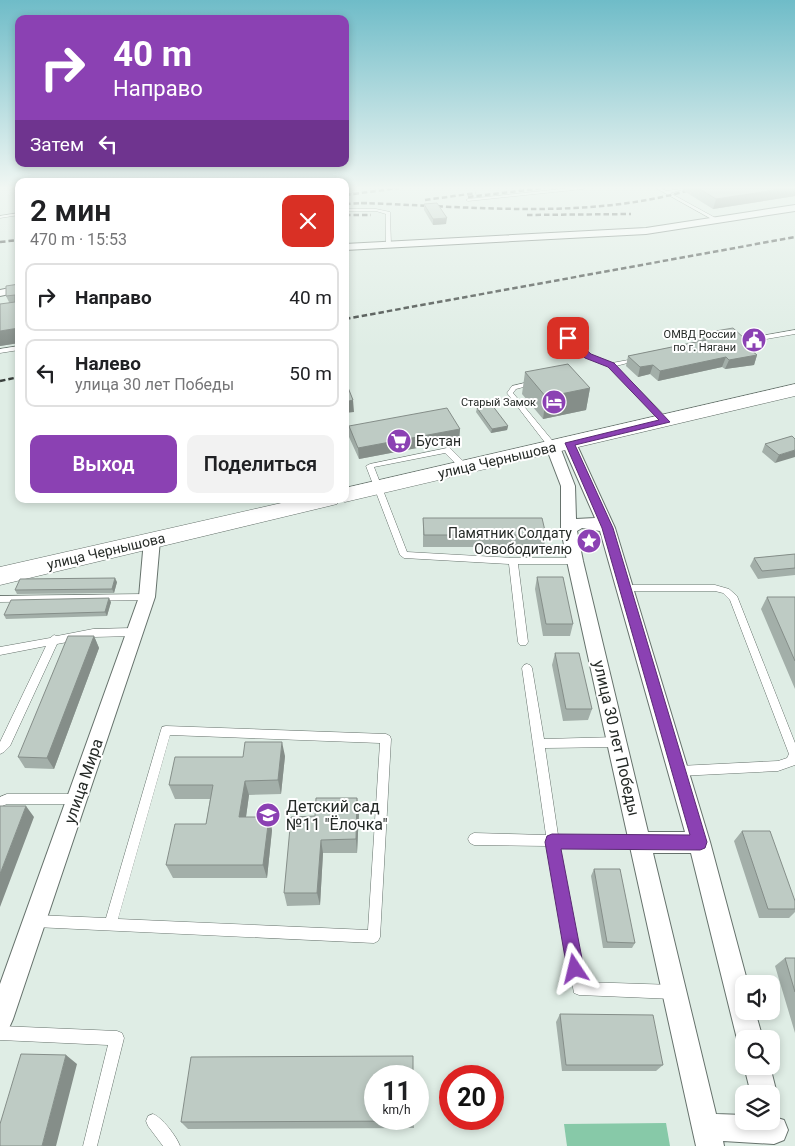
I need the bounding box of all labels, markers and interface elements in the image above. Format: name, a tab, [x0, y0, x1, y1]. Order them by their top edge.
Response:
text: 40 m	[113, 34, 192, 75]
icon: right	[30, 35, 95, 100]
text: Направо	[113, 76, 203, 101]
icon: left	[94, 130, 122, 158]
text: Затем	[30, 133, 84, 156]
text: 2 мин	[30, 193, 111, 228]
button: close	[282, 195, 334, 247]
text: 470 m · 15:53	[30, 230, 127, 249]
icon: right	[32, 283, 60, 311]
text: Направо	[75, 286, 152, 309]
text: 40 m	[289, 286, 332, 309]
pin	[547, 317, 589, 359]
icon: arrive	[554, 324, 582, 352]
public building icon: ОМВД России по г. Нягани	[741, 327, 767, 353]
place label: ОМВД России по г. Нягани	[664, 328, 736, 354]
text: Налево	[75, 352, 141, 375]
icon: left	[32, 359, 60, 387]
text: 50 m	[289, 362, 332, 385]
text: улица 30 лет Победы	[75, 375, 234, 394]
hotel icon: Старый Замок	[541, 389, 567, 415]
place label: Старый Замок	[461, 396, 536, 409]
supermarket icon: Бустан	[386, 428, 412, 454]
place label: Бустан	[416, 433, 461, 449]
button: Выход	[30, 435, 177, 493]
button: Поделиться	[187, 435, 334, 493]
street label: улица Чернышова	[436, 439, 558, 481]
place label: Памятник Солдату Освободителю	[448, 525, 572, 557]
place icon: Памятник Солдату Освободителю	[576, 528, 602, 554]
street label: улица Чернышова	[45, 530, 167, 572]
street label: улица 30 лет Победы	[589, 658, 644, 818]
street label: улица Мира	[60, 736, 107, 826]
place label: Детский сад №11 "Ёлочка"	[286, 797, 388, 834]
school or university icon: Детский сад №11 "Ёлочка"	[255, 802, 281, 828]
position arrow	[548, 942, 600, 994]
map controls	[735, 975, 780, 1130]
button: sound	[735, 975, 780, 1020]
button: search	[735, 1030, 780, 1075]
speed limit sign: 20	[439, 1065, 504, 1130]
text: 11	[382, 1077, 411, 1106]
button: layers	[735, 1085, 780, 1130]
text: km/h	[382, 1103, 411, 1117]

